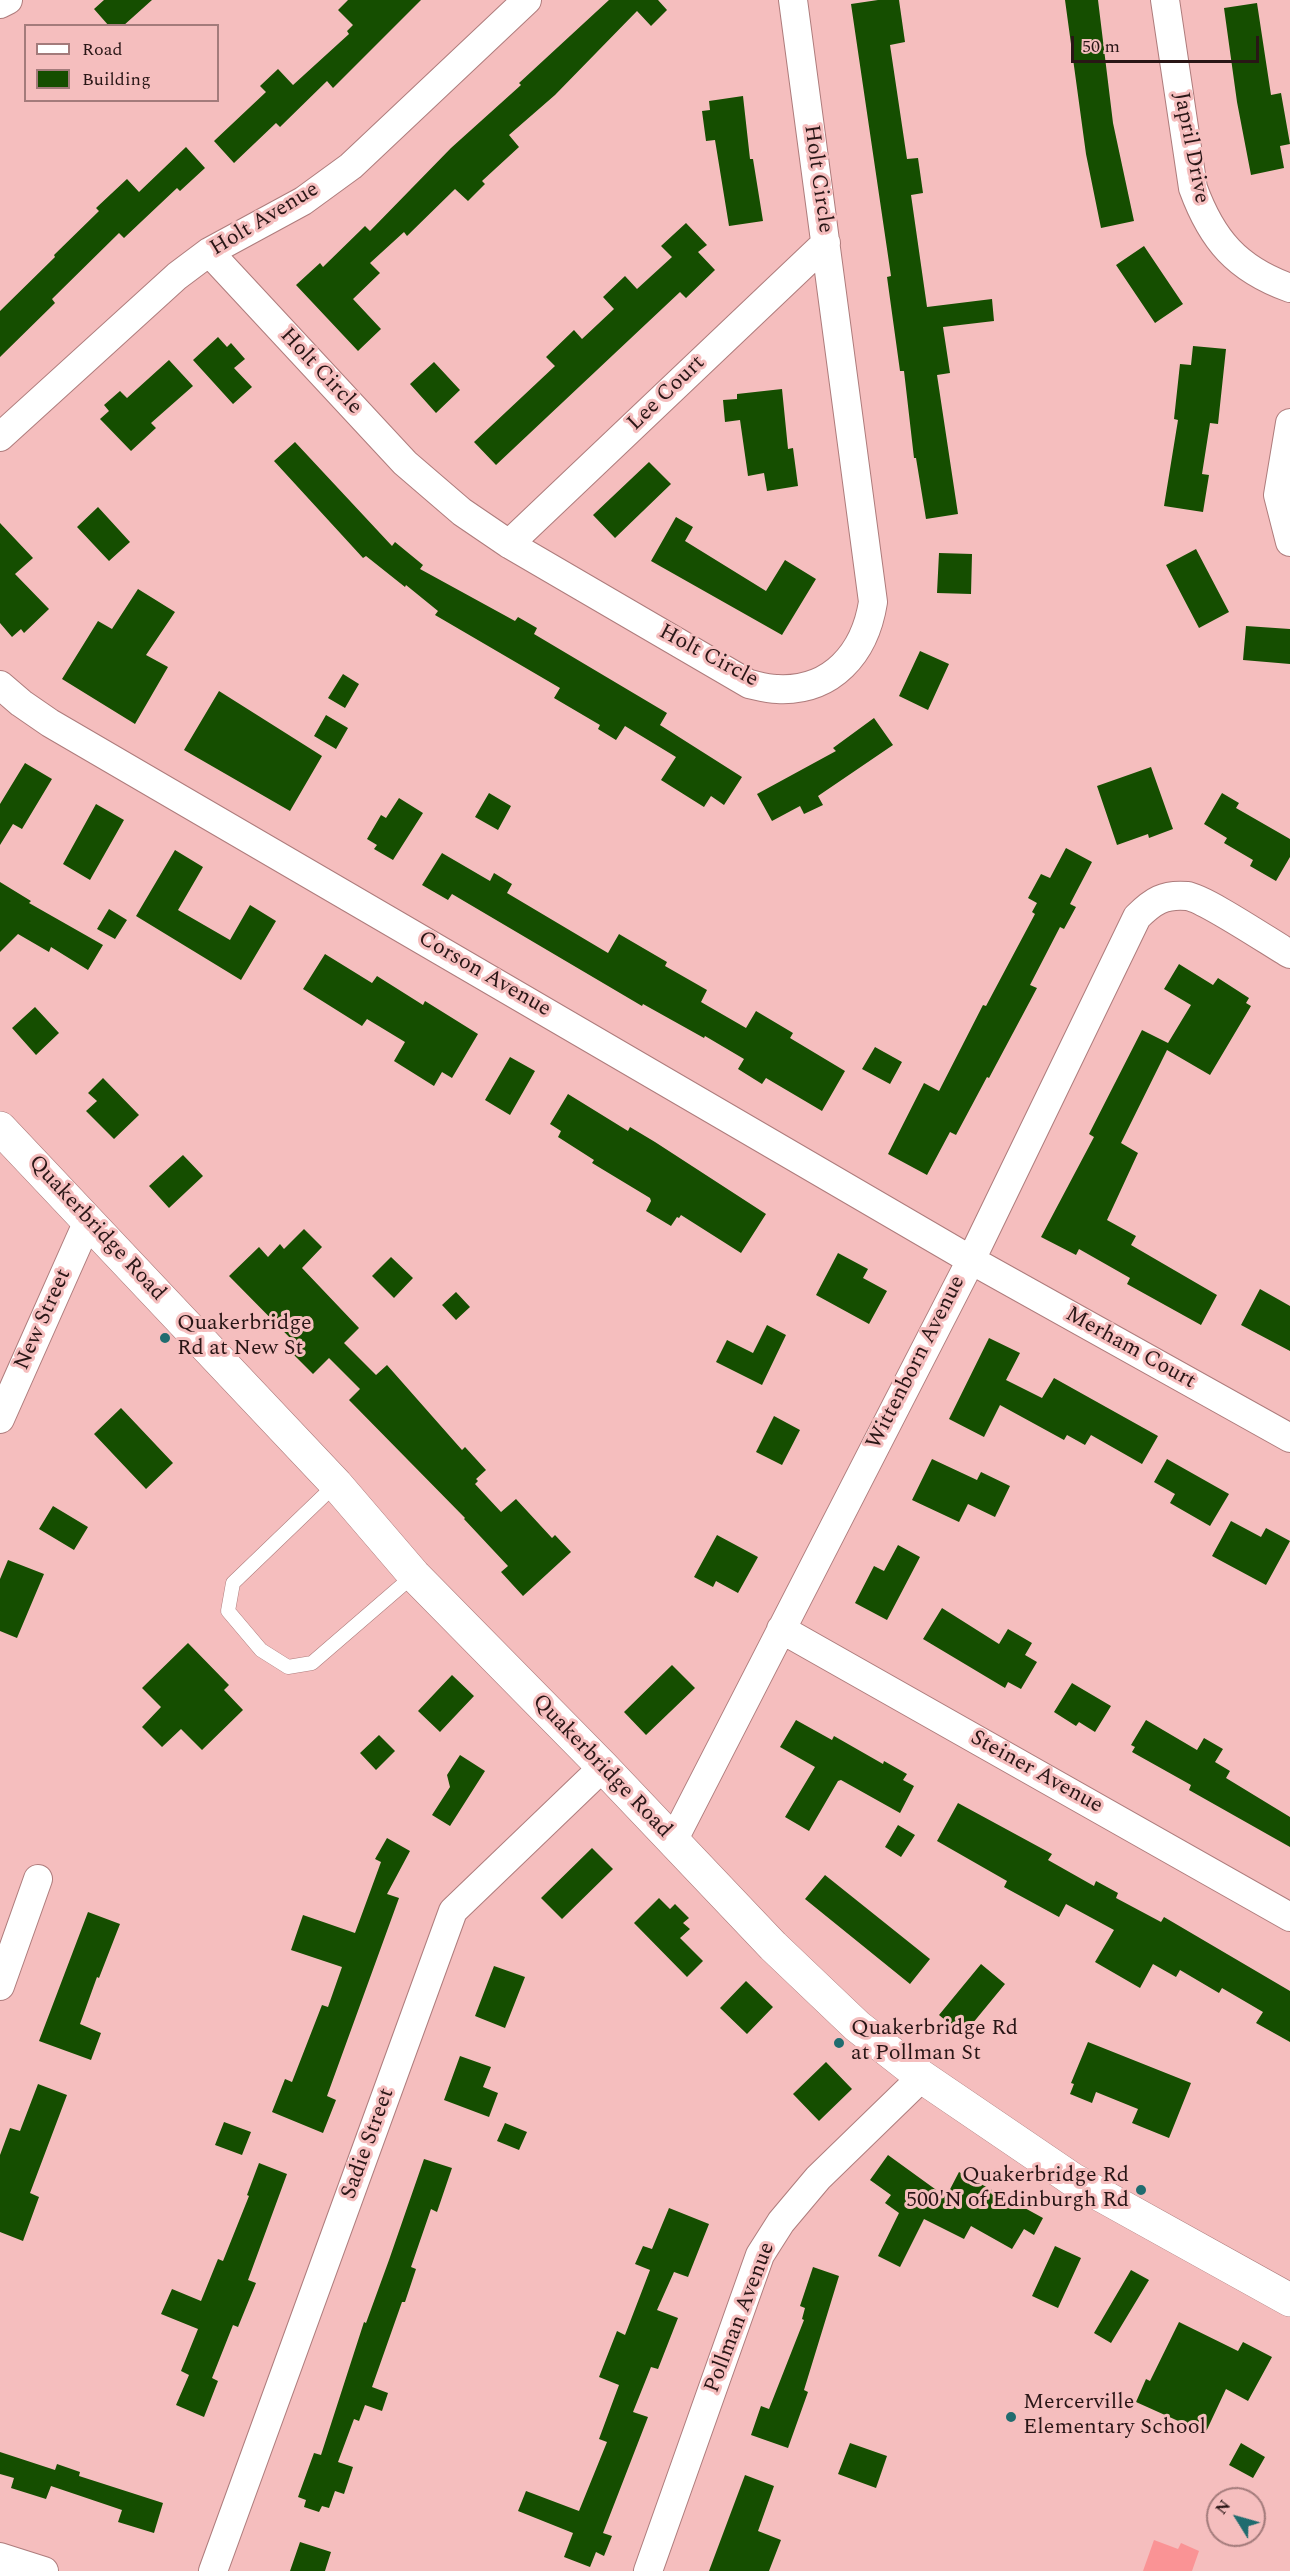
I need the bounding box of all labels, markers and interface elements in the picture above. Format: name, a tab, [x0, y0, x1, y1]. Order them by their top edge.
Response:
legend	[24, 24, 219, 102]
scale bar	[1074, 24, 1262, 62]
text: 50 m	[1082, 33, 1120, 60]
text: Road	[82, 36, 123, 63]
text: Building	[82, 66, 151, 93]
street label: Japril Drive	[1166, 90, 1214, 206]
street label: Holt Circle	[796, 123, 838, 235]
street label: Holt Avenue	[206, 177, 324, 263]
street label: Holt Circle	[273, 323, 367, 421]
street label: Lee Court	[623, 351, 711, 437]
street label: Holt Circle	[654, 620, 762, 694]
street label: Corson Avenue	[413, 926, 555, 1024]
street label: Quakerbridge Road	[22, 1151, 170, 1307]
street label: New Street	[10, 1265, 78, 1375]
street label: Wittenborn Avenue	[862, 1272, 972, 1454]
street label: Merham Court	[1060, 1302, 1200, 1396]
place label: Quakerbridge Rd at New St	[177, 1312, 312, 1364]
marker: Quakerbridge Rd at New St	[158, 1331, 172, 1345]
street label: Quakerbridge Road	[526, 1690, 676, 1844]
street label: Steiner Avenue	[965, 1726, 1107, 1820]
place label: Quakerbridge Rd at Pollman St	[851, 2017, 1018, 2068]
marker: Quakerbridge Rd at Pollman St	[832, 2036, 846, 2050]
street label: Sadie Street	[337, 2085, 401, 2203]
place label: Quakerbridge Rd 500'N of Edinburgh Rd	[906, 2164, 1129, 2216]
marker: Quakerbridge Rd 500'N of Edinburgh Rd	[1134, 2183, 1148, 2197]
street label: Pollman Avenue	[700, 2239, 782, 2397]
place label: Mercerville Elementary School	[1023, 2391, 1206, 2442]
marker: Mercerville Elementary School	[1004, 2410, 1018, 2424]
north arrow	[1206, 2487, 1266, 2547]
text: N	[1210, 2495, 1237, 2520]

